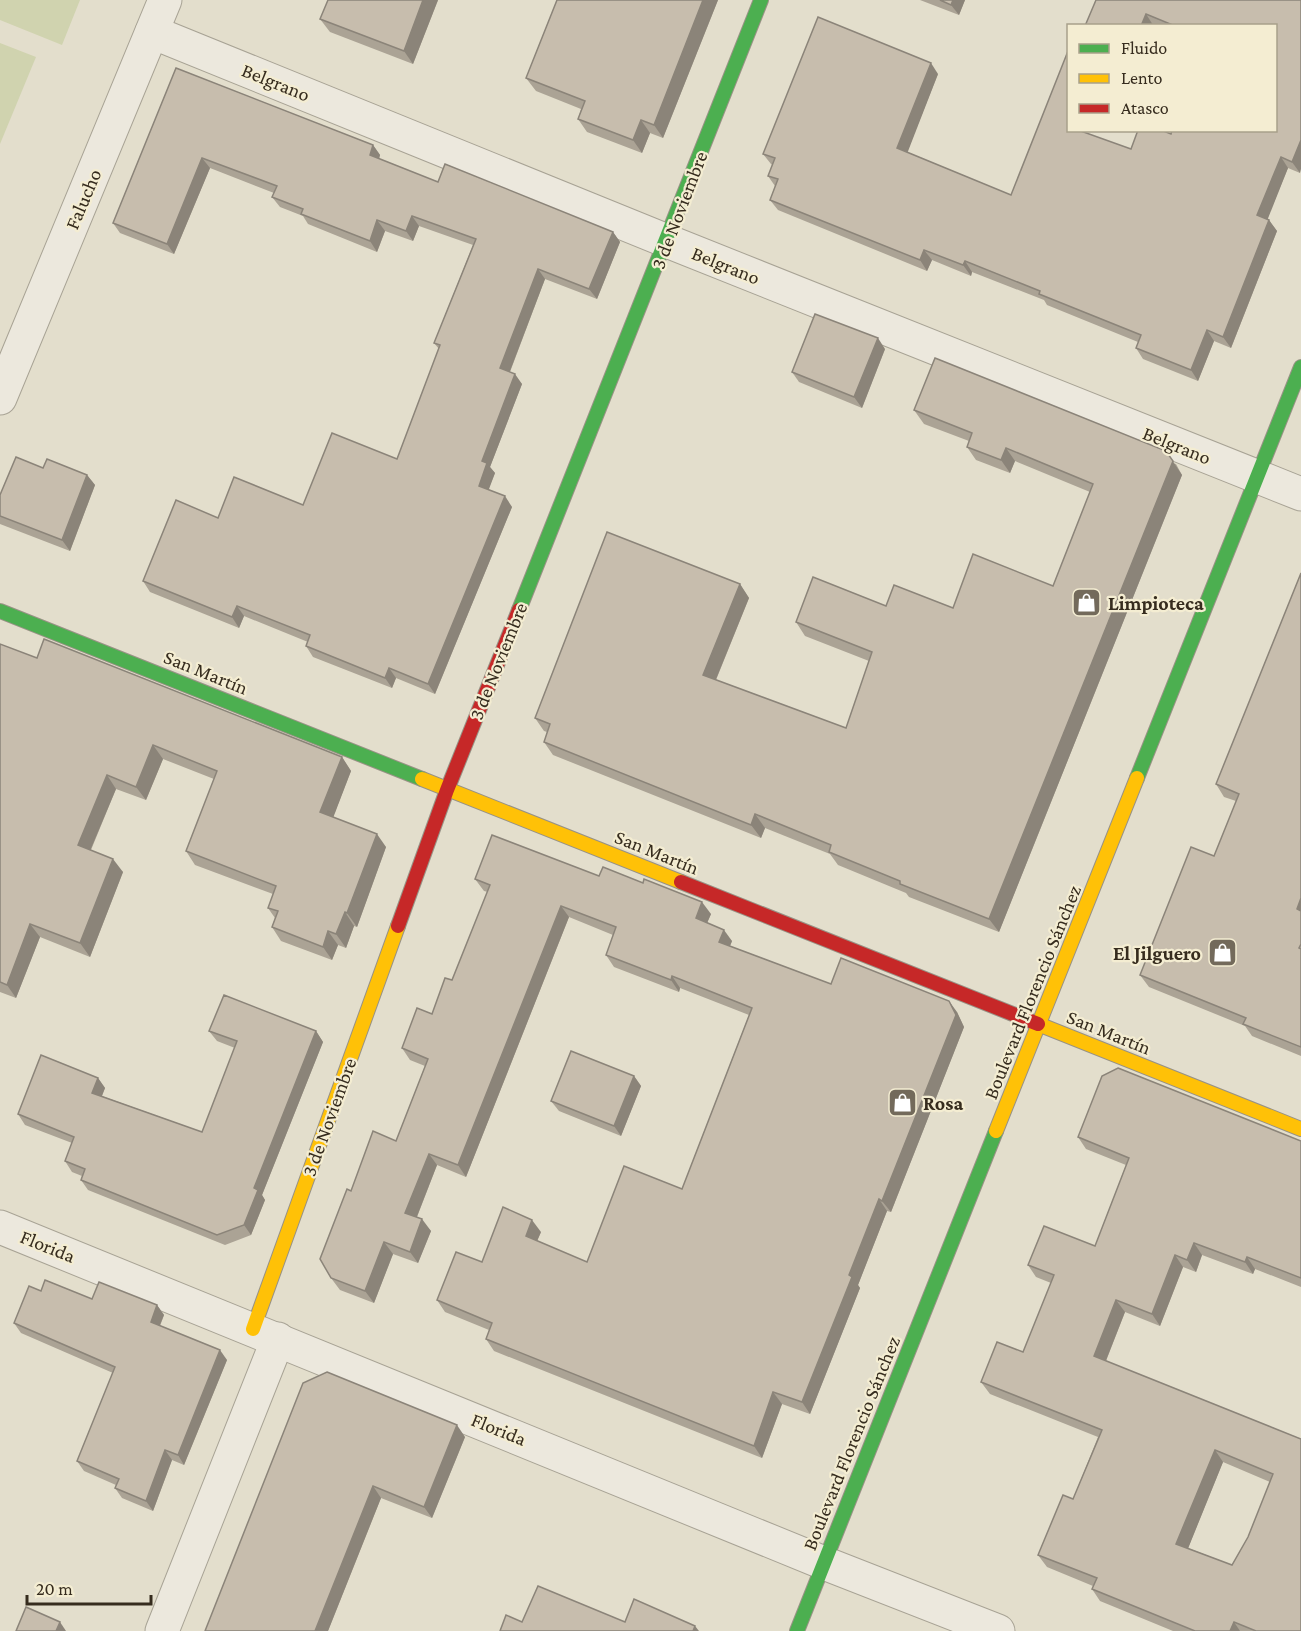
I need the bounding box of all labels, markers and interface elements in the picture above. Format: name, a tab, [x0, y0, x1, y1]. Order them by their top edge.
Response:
legend	[1067, 24, 1277, 132]
text: Fluido	[1121, 38, 1167, 58]
street label: Belgrano	[238, 58, 313, 107]
text: Lento	[1121, 68, 1162, 88]
text: Atasco	[1121, 98, 1169, 118]
street label: 3 de Noviembre	[646, 148, 712, 272]
street label: Falucho	[60, 165, 106, 232]
street label: Belgrano	[688, 241, 763, 290]
street label: Belgrano	[1139, 421, 1214, 470]
shop icon: Limpioteca	[1071, 587, 1103, 619]
place label: Limpioteca	[1108, 592, 1204, 614]
street label: 3 de Noviembre	[465, 599, 532, 723]
street label: San Martín	[161, 645, 251, 699]
street label: San Martín	[612, 825, 702, 879]
street label: Boulevard Florencio Sánchez	[979, 882, 1085, 1102]
shop icon: El Jilguero	[1206, 937, 1238, 969]
place label: El Jilguero	[1113, 942, 1201, 964]
street label: San Martín	[1064, 1005, 1154, 1059]
street label: 3 de Noviembre	[297, 1055, 361, 1179]
shop icon: Rosa	[886, 1087, 918, 1119]
place label: Rosa	[923, 1092, 963, 1114]
street label: Florida	[17, 1225, 79, 1267]
street label: Boulevard Florencio Sánchez	[798, 1333, 904, 1553]
street label: Florida	[468, 1408, 530, 1450]
scale bar	[27, 1568, 152, 1606]
text: 20 m	[36, 1579, 73, 1599]

